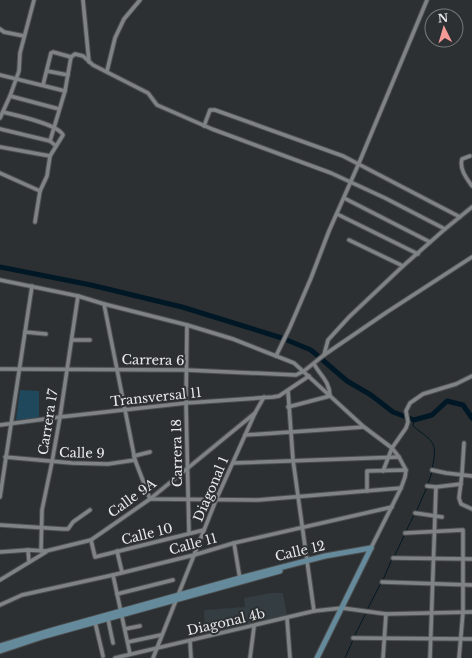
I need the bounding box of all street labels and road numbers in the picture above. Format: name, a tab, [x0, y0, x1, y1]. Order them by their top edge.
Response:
street label: Carrera 6	[122, 351, 184, 369]
street label: Transversal 11	[110, 384, 202, 410]
street label: Carrera 17	[34, 387, 62, 456]
street label: Carrera 18	[168, 419, 186, 487]
street label: Calle 9	[59, 444, 105, 462]
street label: Diagonal 1	[190, 454, 232, 524]
street label: Calle 9A	[105, 474, 160, 521]
street label: Calle 10	[120, 519, 174, 549]
street label: Calle 11	[167, 529, 219, 559]
street label: Calle 12	[273, 537, 327, 565]
street label: Diagonal 4b	[185, 605, 267, 639]

